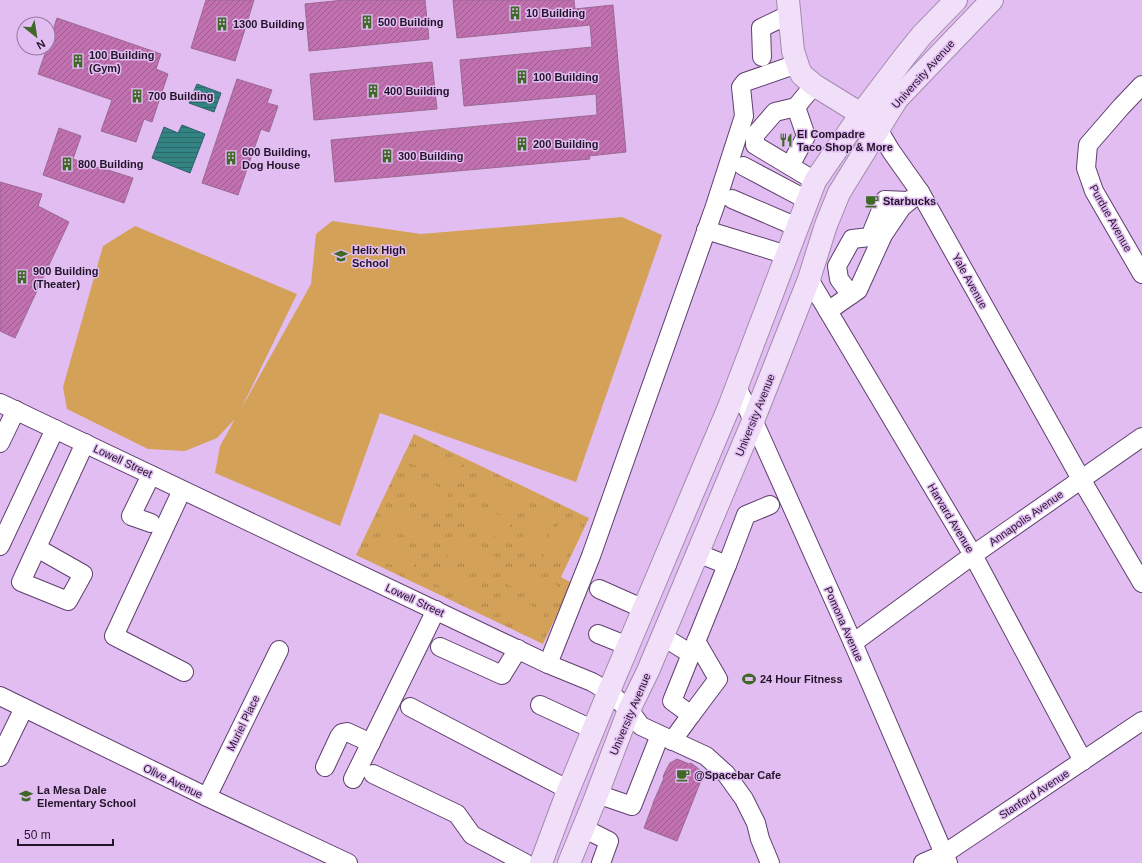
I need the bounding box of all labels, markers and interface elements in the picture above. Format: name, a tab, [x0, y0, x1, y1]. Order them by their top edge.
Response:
building icon: 10 Building	[507, 5, 523, 21]
place label: 10 Building	[526, 7, 585, 19]
building icon: 500 Building	[359, 14, 375, 30]
north arrow	[16, 16, 56, 56]
building icon: 1300 Building	[214, 16, 230, 32]
place label: 500 Building	[378, 16, 443, 28]
place label: 1300 Building	[233, 18, 305, 30]
text: N	[35, 37, 47, 52]
street label: University Avenue	[889, 37, 957, 111]
place label: 100 Building (Gym)	[89, 49, 154, 74]
building icon: 100 Building (Gym)	[70, 53, 86, 69]
building icon: 100 Building	[514, 69, 530, 85]
place label: 100 Building	[533, 71, 598, 83]
building icon: 400 Building	[365, 83, 381, 99]
place label: 400 Building	[384, 85, 449, 97]
building icon: 700 Building	[129, 88, 145, 104]
place label: 700 Building	[148, 90, 213, 102]
place label: El Compadre Taco Shop & More	[797, 128, 893, 153]
restaurant icon: El Compadre Taco Shop & More	[778, 132, 794, 148]
building icon: 200 Building	[514, 136, 530, 152]
place label: 200 Building	[533, 138, 598, 150]
place label: 600 Building, Dog House	[242, 146, 310, 171]
building icon: 300 Building	[379, 148, 395, 164]
building icon: 600 Building, Dog House	[223, 150, 239, 166]
place label: 300 Building	[398, 150, 463, 162]
building icon: 800 Building	[59, 156, 75, 172]
place label: 800 Building	[78, 158, 143, 170]
street label: Purdue Avenue	[1088, 182, 1134, 254]
cafe icon: Starbucks	[864, 193, 880, 209]
place label: Starbucks	[883, 195, 936, 207]
place label: Helix High School	[352, 244, 406, 269]
school or university icon: Helix High School	[333, 248, 349, 264]
street label: Yale Avenue	[950, 252, 990, 310]
place label: 900 Building (Theater)	[33, 265, 98, 290]
building icon: 900 Building (Theater)	[14, 269, 30, 285]
street label: University Avenue	[733, 372, 777, 458]
street label: Lowell Street	[92, 442, 154, 480]
street label: Harvard Avenue	[926, 481, 976, 555]
street label: Annapolis Avenue	[987, 488, 1065, 548]
street label: Lowell Street	[384, 581, 446, 619]
street label: Pomona Avenue	[822, 585, 866, 663]
street label: University Avenue	[607, 671, 653, 757]
sports icon: 24 Hour Fitness	[741, 671, 757, 687]
place label: 24 Hour Fitness	[760, 673, 843, 685]
street label: Muriel Place	[224, 693, 262, 753]
street label: Olive Avenue	[141, 761, 205, 801]
cafe icon: @Spacebar Cafe	[675, 767, 691, 783]
street label: Stanford Avenue	[997, 767, 1071, 821]
place label: @Spacebar Cafe	[694, 769, 781, 781]
place label: La Mesa Dale Elementary School	[37, 784, 136, 809]
school or university icon: La Mesa Dale Elementary School	[18, 788, 34, 804]
scale bar	[18, 821, 113, 847]
text: 50 m	[24, 828, 51, 842]

